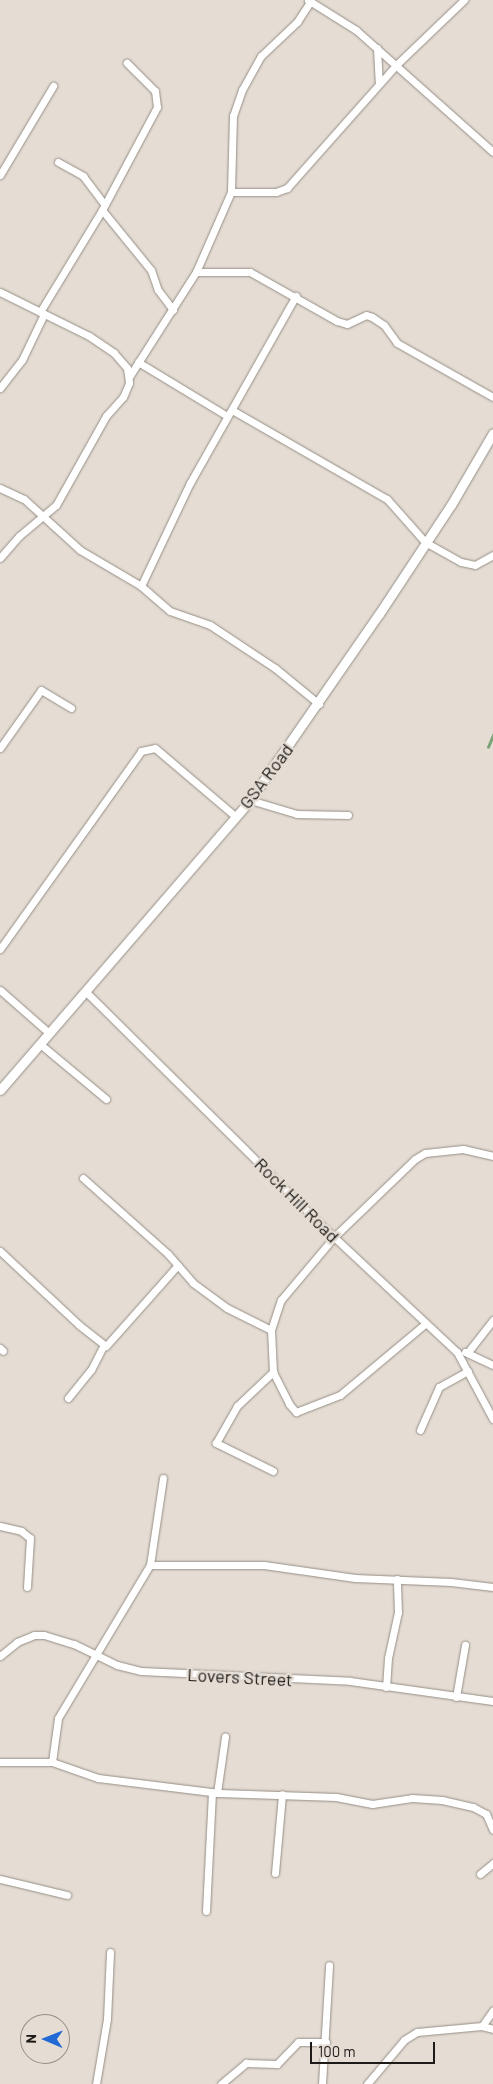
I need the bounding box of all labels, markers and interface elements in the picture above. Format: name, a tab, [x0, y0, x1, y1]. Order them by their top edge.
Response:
street label: GSA Road	[235, 739, 297, 813]
street label: Rock Hill Road	[250, 1153, 344, 1247]
street label: Lovers Street	[187, 1663, 293, 1691]
north arrow	[20, 2014, 70, 2064]
scale bar	[313, 2032, 438, 2064]
text: N	[22, 2034, 39, 2044]
text: 100 m	[318, 2042, 356, 2060]

